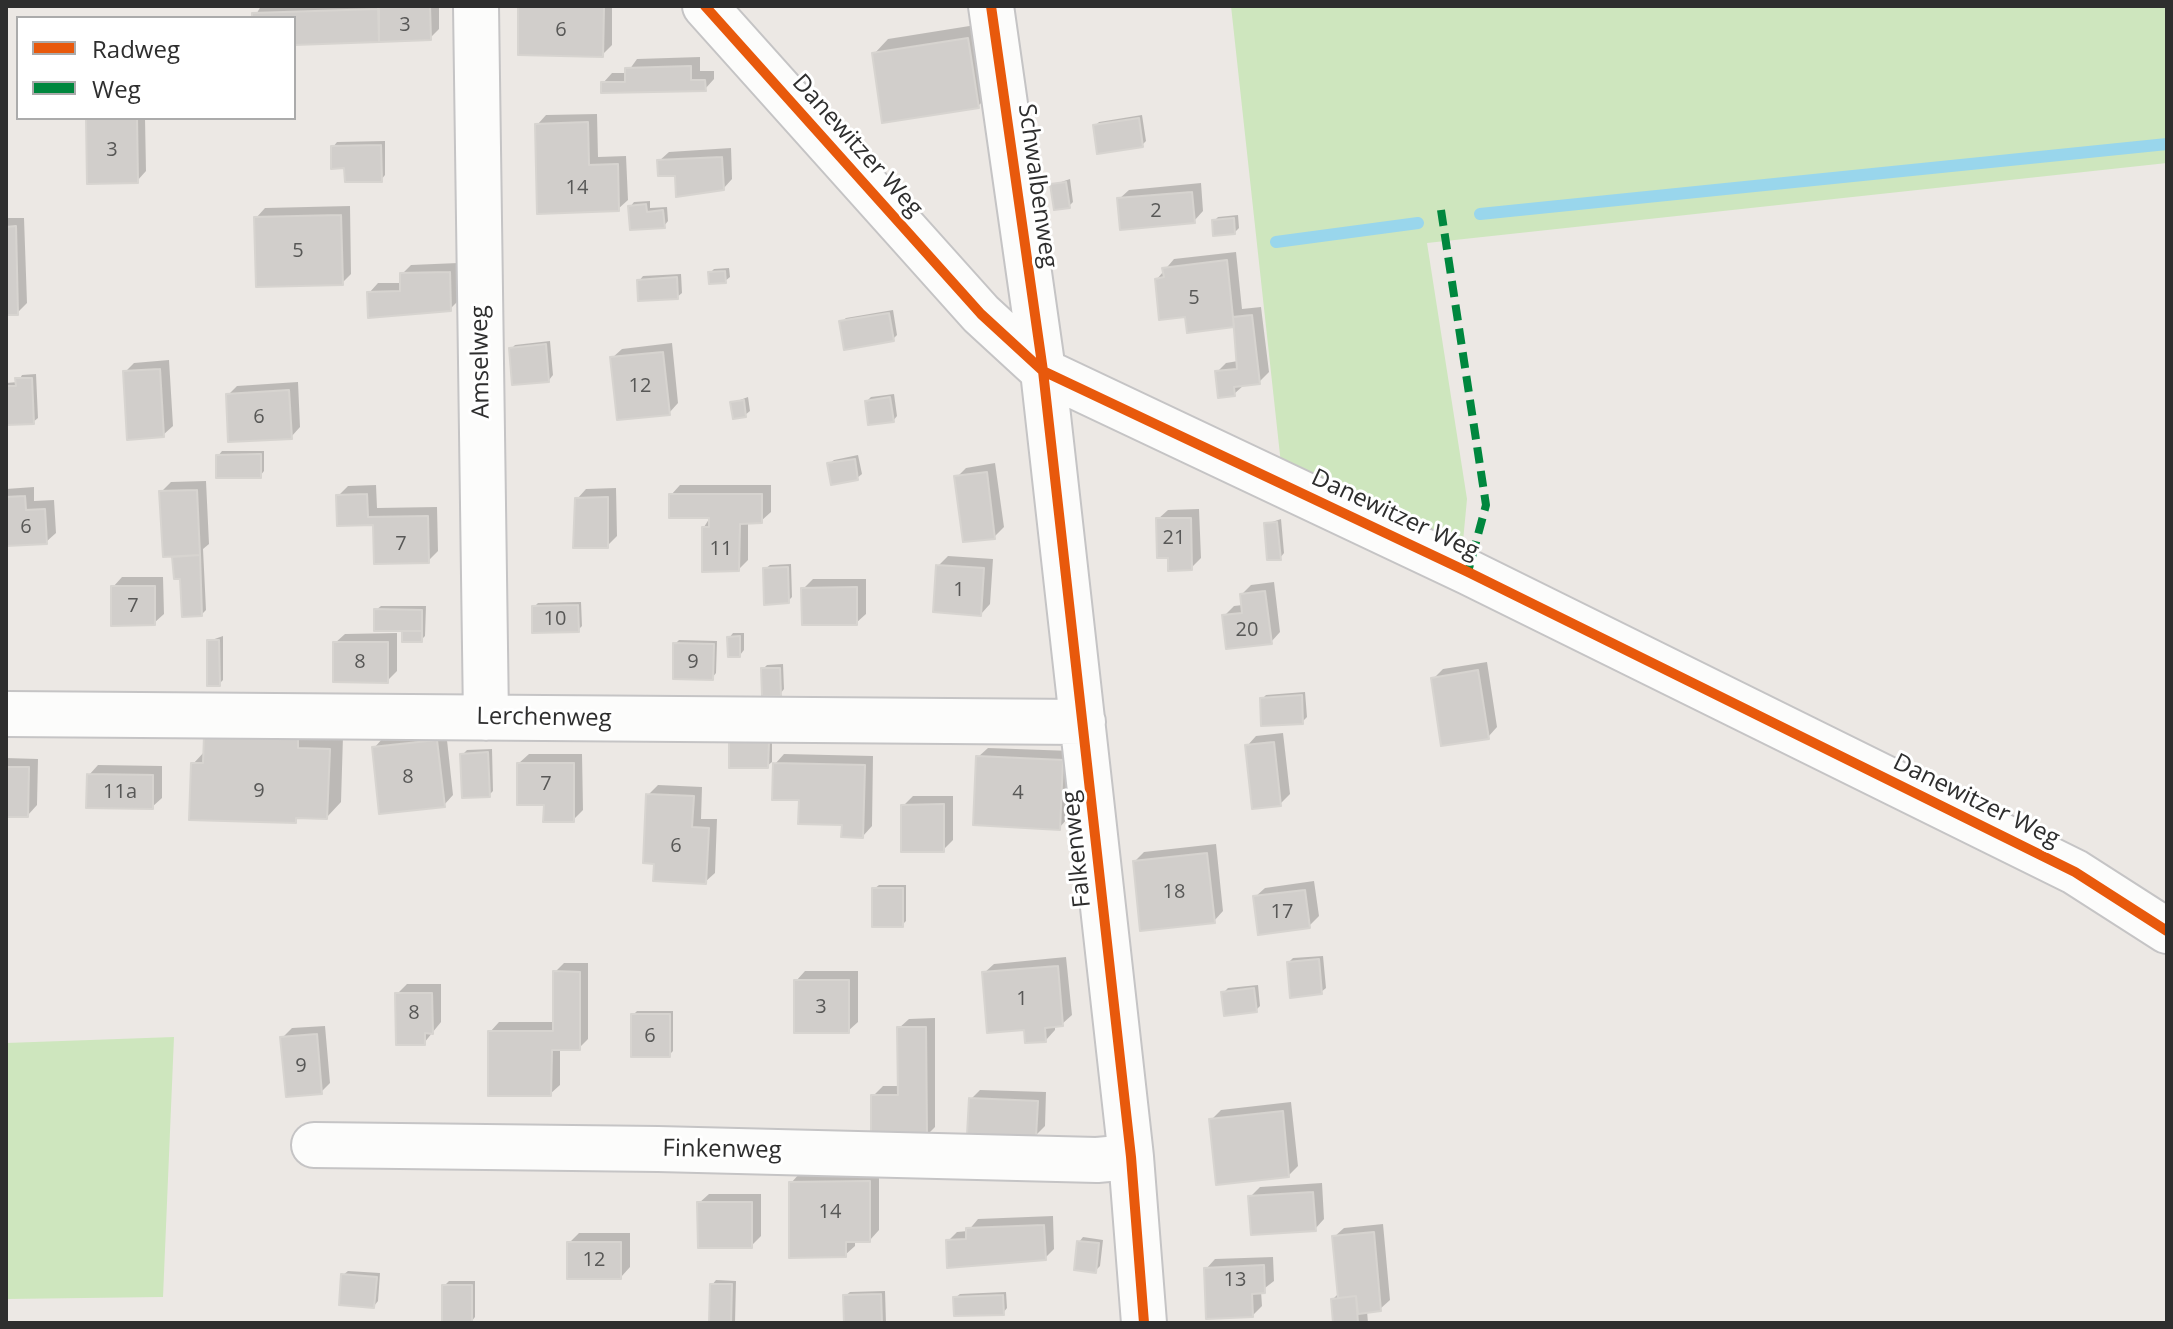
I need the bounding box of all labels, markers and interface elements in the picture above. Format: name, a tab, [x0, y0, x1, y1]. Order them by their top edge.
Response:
house number: 3	[399, 13, 411, 37]
legend	[16, 16, 296, 120]
house number: 6	[555, 18, 567, 42]
text: Radweg	[92, 32, 180, 65]
street label: Danewitzer Weg	[786, 69, 928, 223]
text: Weg	[92, 72, 141, 105]
street label: Schwalbenweg	[1011, 102, 1063, 270]
house number: 3	[106, 138, 118, 162]
house number: 14	[566, 176, 588, 200]
house number: 2	[1150, 199, 1162, 223]
house number: 5	[292, 239, 304, 263]
house number: 5	[1188, 286, 1200, 310]
street label: Amselweg	[466, 305, 496, 419]
house number: 12	[629, 374, 651, 398]
house number: 6	[253, 405, 265, 429]
street label: Danewitzer Weg	[1307, 464, 1483, 566]
house number: 6	[20, 515, 32, 539]
house number: 21	[1163, 526, 1185, 550]
house number: 7	[395, 532, 407, 556]
house number: 11	[710, 537, 732, 561]
house number: 1	[953, 578, 965, 602]
house number: 7	[127, 594, 139, 618]
house number: 10	[544, 607, 566, 631]
house number: 20	[1236, 618, 1258, 642]
house number: 8	[354, 650, 366, 674]
house number: 9	[687, 650, 699, 674]
street label: Lerchenweg	[476, 702, 612, 734]
street label: Danewitzer Weg	[1888, 748, 2064, 854]
house number: 8	[402, 765, 414, 789]
house number: 7	[540, 772, 552, 796]
house number: 9	[253, 779, 265, 803]
house number: 11a	[103, 780, 137, 804]
house number: 4	[1012, 781, 1024, 805]
street label: Falkenweg	[1057, 789, 1097, 909]
house number: 6	[670, 834, 682, 858]
house number: 18	[1163, 880, 1185, 904]
house number: 17	[1271, 900, 1293, 924]
house number: 1	[1016, 987, 1028, 1011]
house number: 3	[815, 995, 827, 1019]
house number: 8	[408, 1001, 420, 1025]
house number: 6	[644, 1024, 656, 1048]
house number: 9	[295, 1054, 307, 1078]
street label: Finkenweg	[662, 1135, 782, 1165]
house number: 14	[819, 1200, 841, 1224]
house number: 12	[583, 1248, 605, 1272]
house number: 13	[1224, 1268, 1246, 1292]

